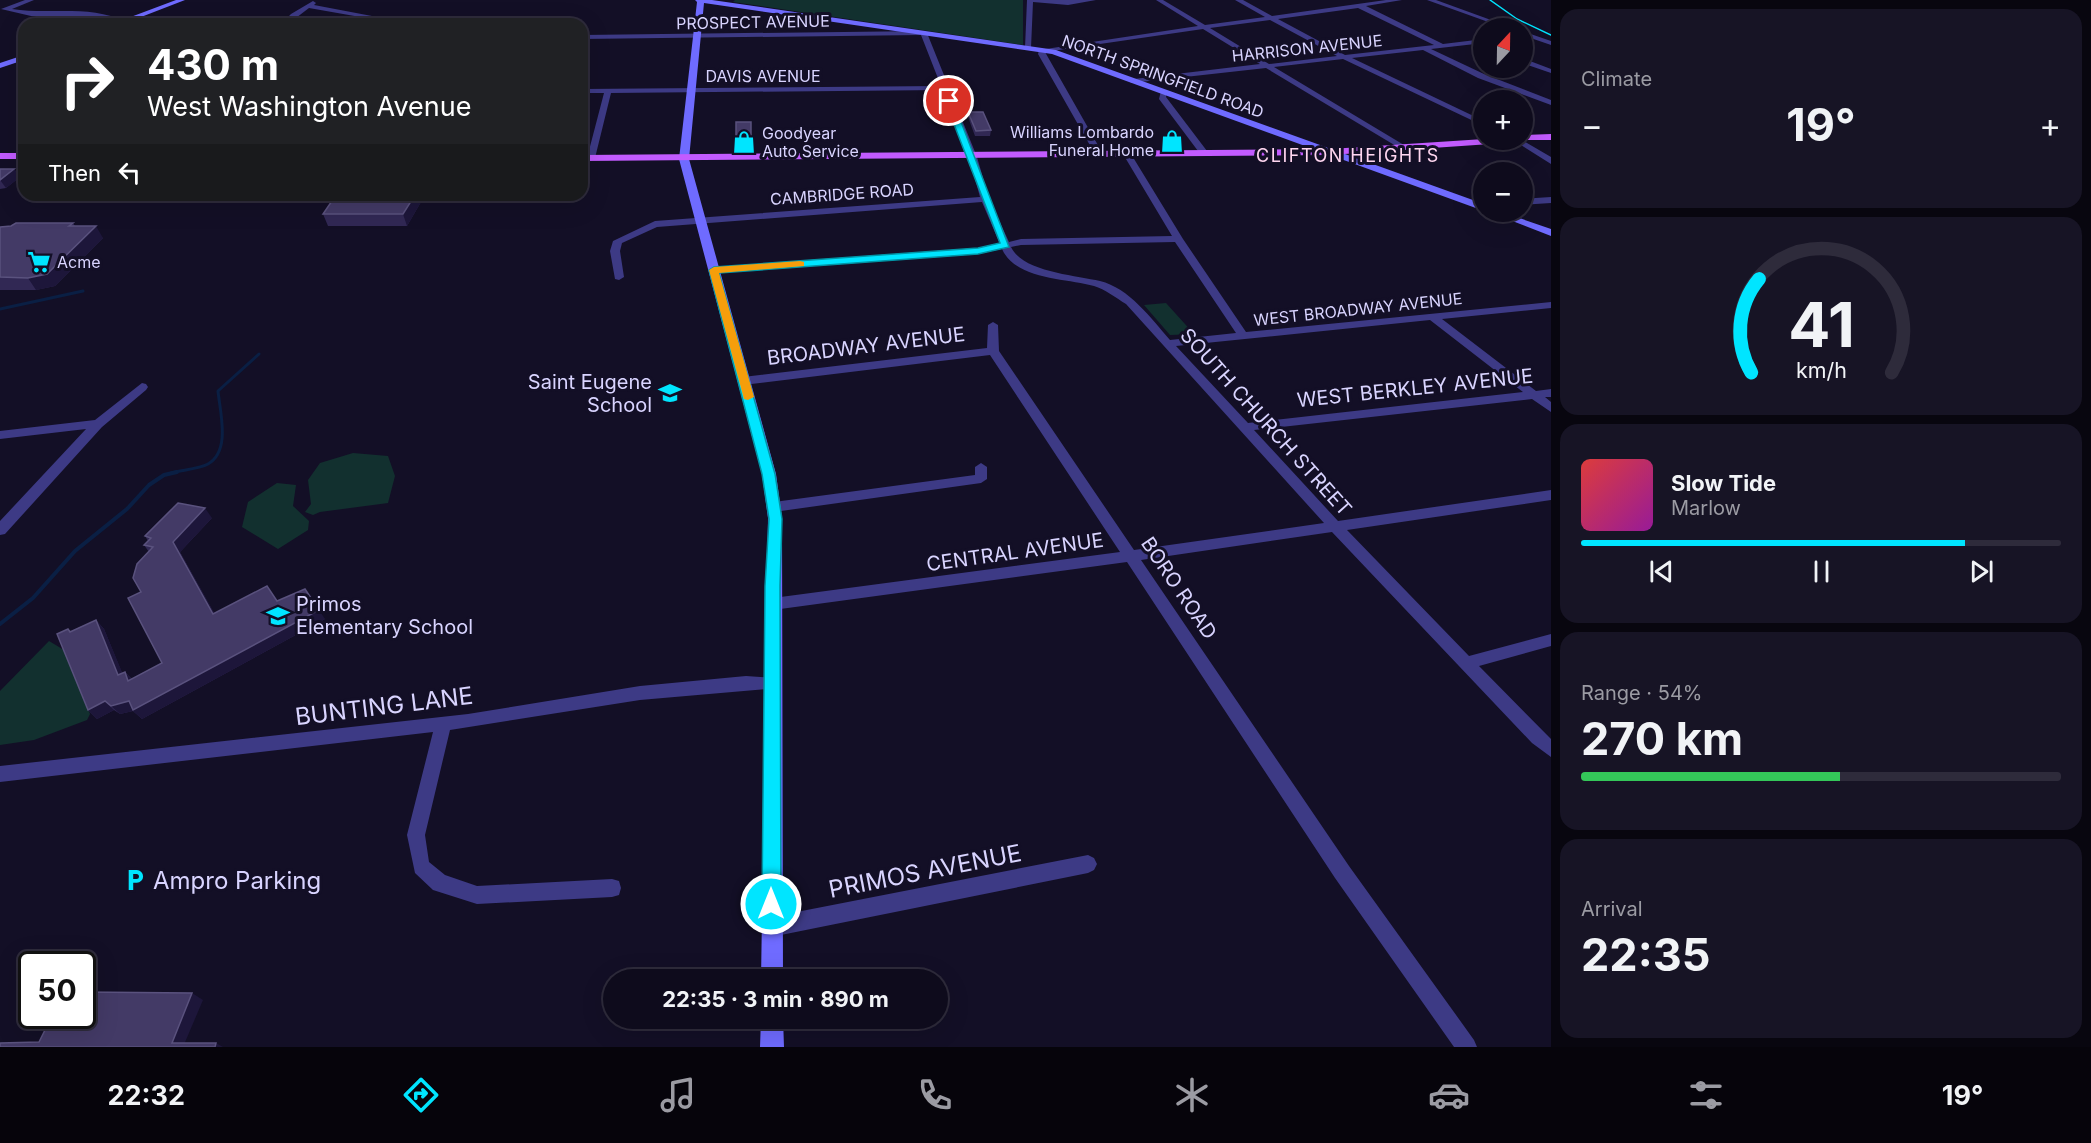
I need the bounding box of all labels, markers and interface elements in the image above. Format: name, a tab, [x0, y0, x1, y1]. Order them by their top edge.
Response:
street label: PROSPECT AVENUE	[676, 11, 830, 33]
north arrow	[1473, 18, 1533, 78]
map controls	[1473, 18, 1533, 222]
street label: NORTH SPRINGFIELD ROAD	[1059, 30, 1267, 122]
street label: HARRISON AVENUE	[1231, 30, 1383, 66]
text: 430 m	[147, 39, 279, 90]
icon: right	[48, 42, 126, 120]
street label: DAVIS AVENUE	[705, 66, 821, 86]
text: Climate	[1581, 67, 1652, 91]
pin	[923, 75, 974, 126]
icon: arrive	[932, 84, 965, 117]
text: West Washington Avenue	[147, 90, 471, 123]
button: +	[1473, 90, 1533, 150]
text: 19°	[1786, 97, 1856, 152]
text: −	[1581, 105, 1603, 145]
text: +	[2039, 105, 2061, 145]
place label: Williams Lombardo Funeral Home	[1010, 122, 1154, 160]
place label: Goodyear Auto Service	[762, 123, 859, 161]
shop icon: Williams Lombardo Funeral Home	[1159, 128, 1185, 154]
shop icon: Goodyear Auto Service	[731, 129, 757, 155]
district label: CLIFTON HEIGHTS	[1256, 145, 1440, 166]
icon: left	[113, 156, 146, 189]
text: Then	[48, 160, 101, 186]
button: −	[1473, 162, 1533, 222]
street label: CAMBRIDGE ROAD	[769, 179, 915, 209]
supermarket icon: Acme	[26, 249, 52, 275]
place label: Acme	[57, 252, 101, 272]
text: 41	[1788, 287, 1854, 362]
street label: WEST BROADWAY AVENUE	[1253, 288, 1463, 330]
street label: BROADWAY AVENUE	[766, 322, 966, 370]
street label: SOUTH CHURCH STREET	[1175, 323, 1357, 521]
text: km/h	[1796, 357, 1846, 383]
street label: WEST BERKLEY AVENUE	[1296, 364, 1534, 412]
place label: Saint Eugene School	[528, 370, 652, 417]
school or university icon: Saint Eugene School	[657, 380, 683, 406]
text: Slow Tide	[1671, 470, 1776, 496]
text: Marlow	[1671, 496, 1741, 520]
street label: CENTRAL AVENUE	[925, 528, 1105, 576]
street label: BORO ROAD	[1136, 532, 1222, 644]
icon: previous	[1645, 555, 1678, 588]
icon: pause	[1805, 555, 1838, 588]
icon: next	[1965, 555, 1998, 588]
place label: Primos Elementary School	[296, 592, 473, 639]
school or university icon: Primos Elementary School	[265, 603, 291, 629]
street label: BUNTING LANE	[293, 681, 475, 731]
text: Range · 54%	[1581, 681, 1702, 705]
text: 270 km	[1581, 711, 1743, 766]
street label: PRIMOS AVENUE	[826, 838, 1024, 904]
place label: Ampro Parking	[153, 866, 321, 895]
parking icon: Ampro Parking	[122, 867, 148, 893]
position arrow	[739, 872, 803, 936]
text: Arrival	[1581, 897, 1643, 921]
text: 22:35	[1581, 927, 1711, 982]
speed limit sign: 50	[18, 951, 96, 1029]
text: 22:35 · 3 min · 890 m	[662, 986, 889, 1012]
icon: directions	[400, 1074, 442, 1116]
icon: music	[657, 1074, 699, 1116]
icon: phone	[914, 1074, 956, 1116]
icon: climate	[1171, 1074, 1213, 1116]
icon: car	[1428, 1074, 1470, 1116]
icon: filters	[1685, 1074, 1727, 1116]
text: 22:32	[107, 1079, 185, 1112]
text: 19°	[1942, 1079, 1983, 1112]

